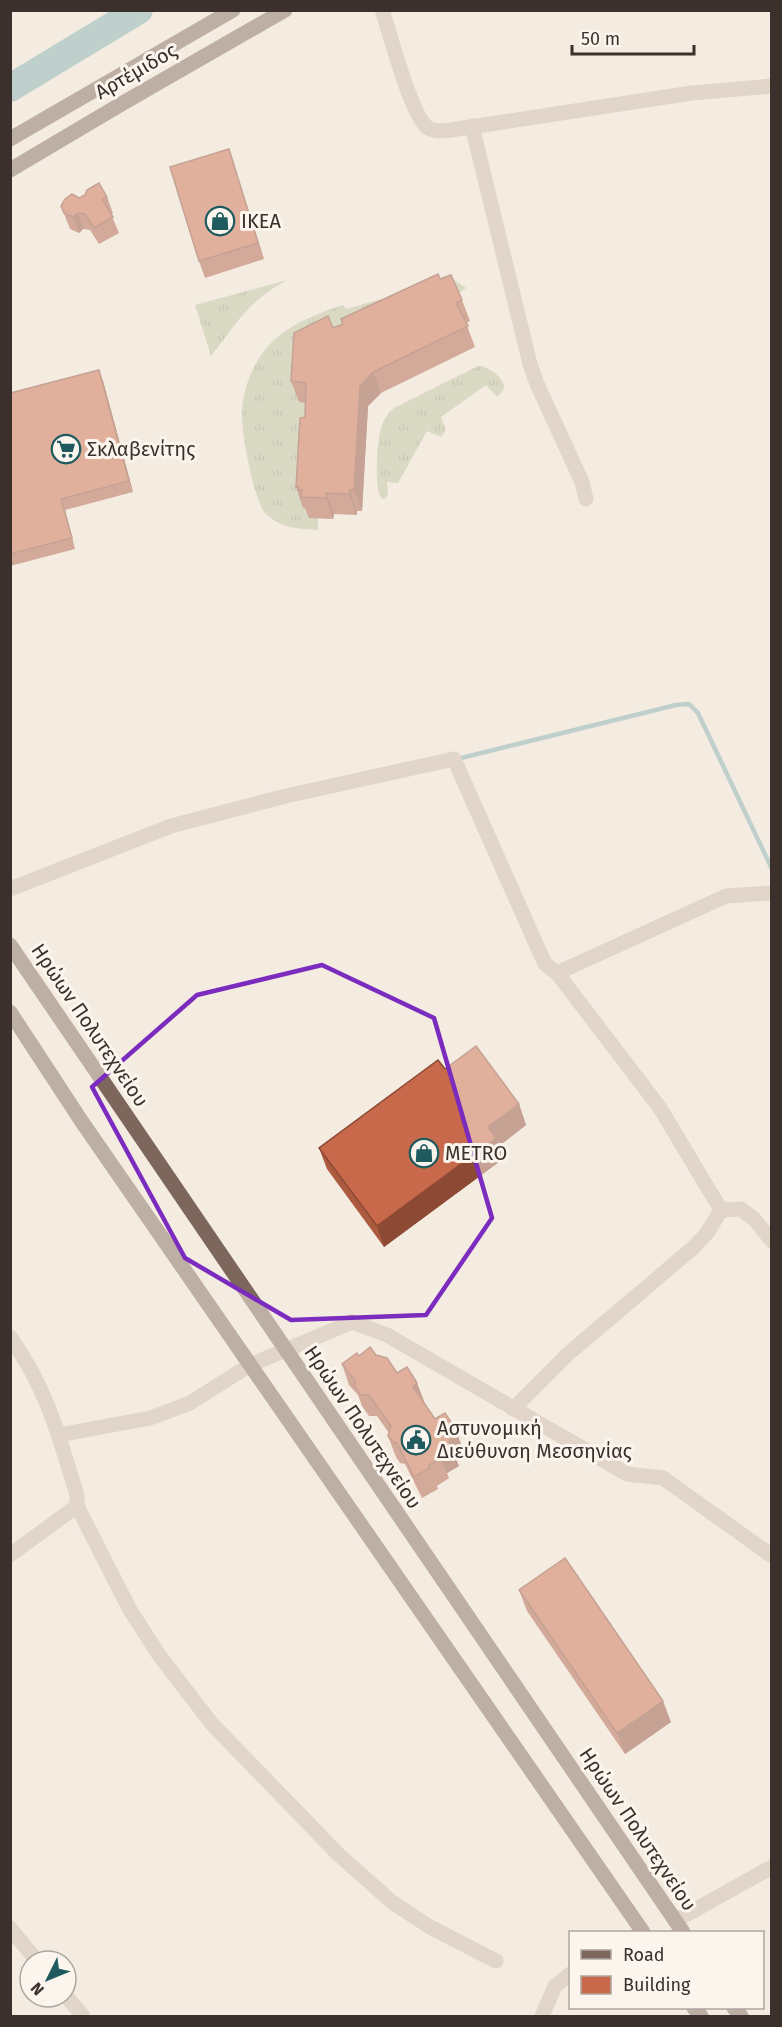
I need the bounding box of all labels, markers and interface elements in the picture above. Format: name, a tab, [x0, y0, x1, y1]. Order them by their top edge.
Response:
scale bar	[572, 18, 694, 56]
text: 50 m	[581, 28, 620, 50]
street label: Αρτέμιδος	[91, 38, 181, 104]
shop icon: IKEA	[204, 205, 236, 237]
place label: IKEA	[241, 209, 281, 233]
supermarket icon: Σκλαβενίτης	[50, 433, 82, 465]
place label: Σκλαβενίτης	[87, 437, 195, 461]
street label: Ηρώων Πολυτεχνείου	[26, 939, 154, 1111]
shop icon: METRO	[408, 1137, 440, 1169]
place label: METRO	[445, 1141, 507, 1165]
street label: Ηρώων Πολυτεχνείου	[299, 1341, 427, 1513]
place label: Αστυνομική Διεύθυνση Μεσσηνίας	[437, 1416, 632, 1463]
public building icon: Αστυνομική Διεύθυνση Μεσσηνίας	[400, 1424, 432, 1456]
street label: Ηρώων Πολυτεχνείου	[574, 1743, 702, 1915]
legend	[569, 1931, 764, 2009]
text: Road	[623, 1944, 665, 1966]
north arrow	[18, 1949, 78, 2009]
text: Building	[623, 1974, 691, 1996]
text: N	[27, 1979, 48, 1999]

